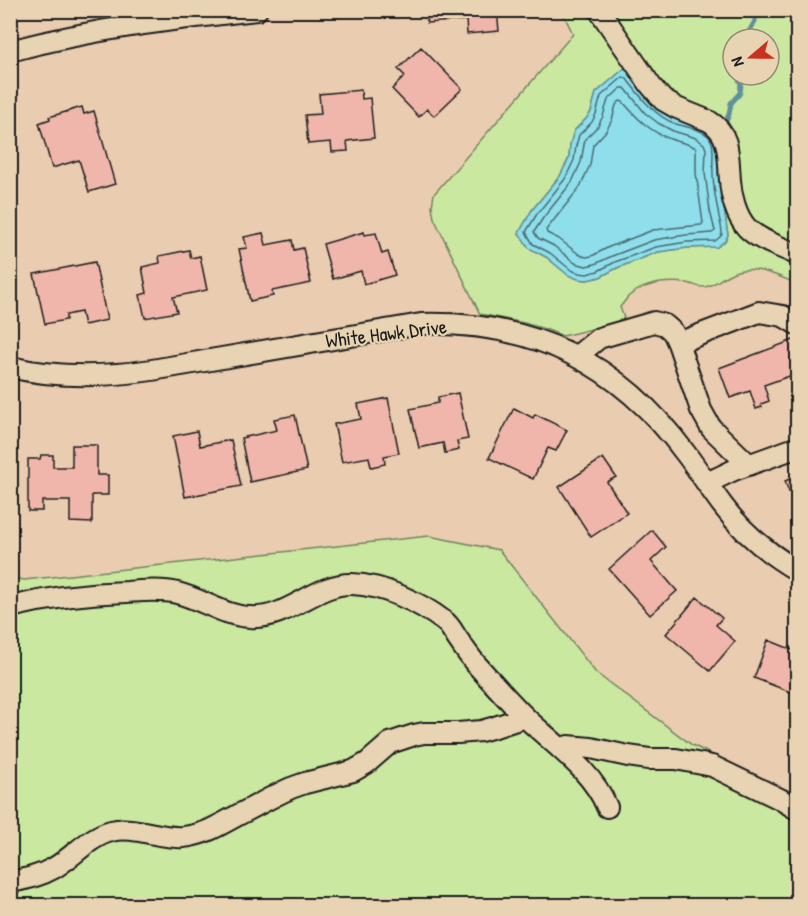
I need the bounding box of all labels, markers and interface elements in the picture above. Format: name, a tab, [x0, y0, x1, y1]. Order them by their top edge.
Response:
north arrow	[721, 27, 781, 87]
text: N	[725, 54, 749, 70]
street label: White Hawk Drive	[324, 312, 448, 354]

